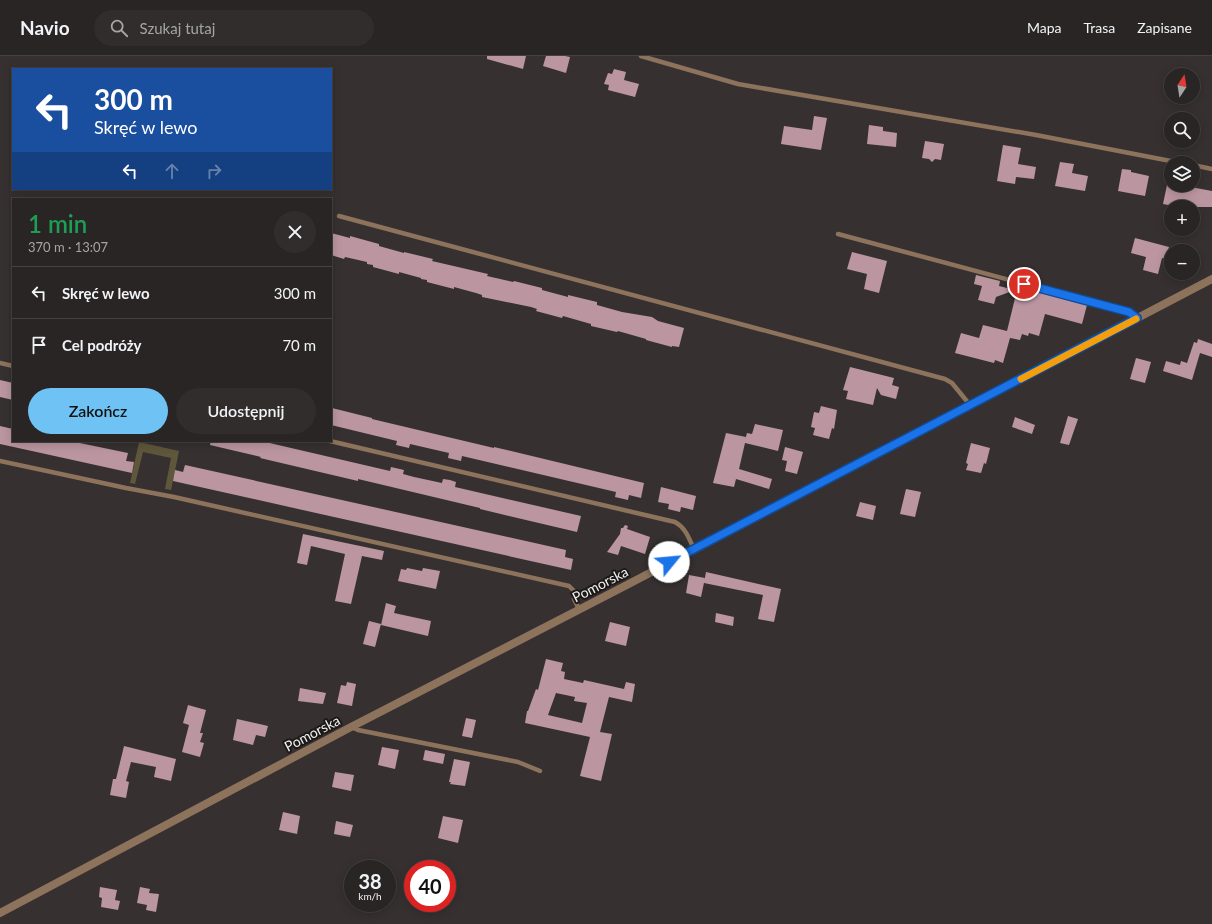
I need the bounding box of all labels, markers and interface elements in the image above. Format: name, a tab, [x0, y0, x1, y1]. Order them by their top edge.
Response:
search box	[94, 10, 374, 46]
text: Navio	[20, 16, 70, 39]
icon: search	[108, 17, 130, 39]
text: Szukaj tutaj	[140, 19, 215, 37]
text: Mapa	[1027, 19, 1062, 36]
text: Trasa	[1084, 19, 1115, 36]
text: Zapisane	[1137, 19, 1192, 36]
north arrow	[1164, 68, 1200, 104]
map controls	[1164, 68, 1200, 280]
text: 300 m	[94, 82, 173, 116]
icon: left	[28, 84, 80, 136]
button: search	[1164, 112, 1200, 148]
text: Skręć w lewo	[94, 116, 198, 138]
button: layers	[1164, 156, 1200, 192]
icon: left	[119, 160, 141, 182]
icon: ahead	[161, 160, 183, 182]
icon: right	[203, 160, 225, 182]
button: +	[1164, 200, 1200, 236]
text: 1 min	[28, 209, 87, 238]
button: close	[274, 211, 316, 253]
text: 370 m · 13:07	[28, 239, 108, 255]
button: −	[1164, 244, 1200, 280]
pin	[1007, 267, 1041, 301]
icon: arrive	[1013, 273, 1035, 295]
icon: left	[28, 282, 50, 304]
text: Skręć w lewo	[62, 284, 150, 302]
text: 300 m	[274, 284, 316, 302]
icon: arrive	[28, 334, 50, 356]
text: Cel podróży	[62, 336, 141, 354]
text: 70 m	[282, 336, 316, 354]
button: Zakończ	[28, 388, 168, 434]
button: Udostępnij	[176, 388, 316, 434]
position arrow	[648, 541, 690, 583]
street label: Pomorska	[569, 563, 631, 605]
street label: Pomorska	[281, 711, 343, 755]
speed limit sign: 40	[404, 860, 456, 912]
text: 38	[358, 869, 382, 893]
text: km/h	[358, 890, 382, 902]

